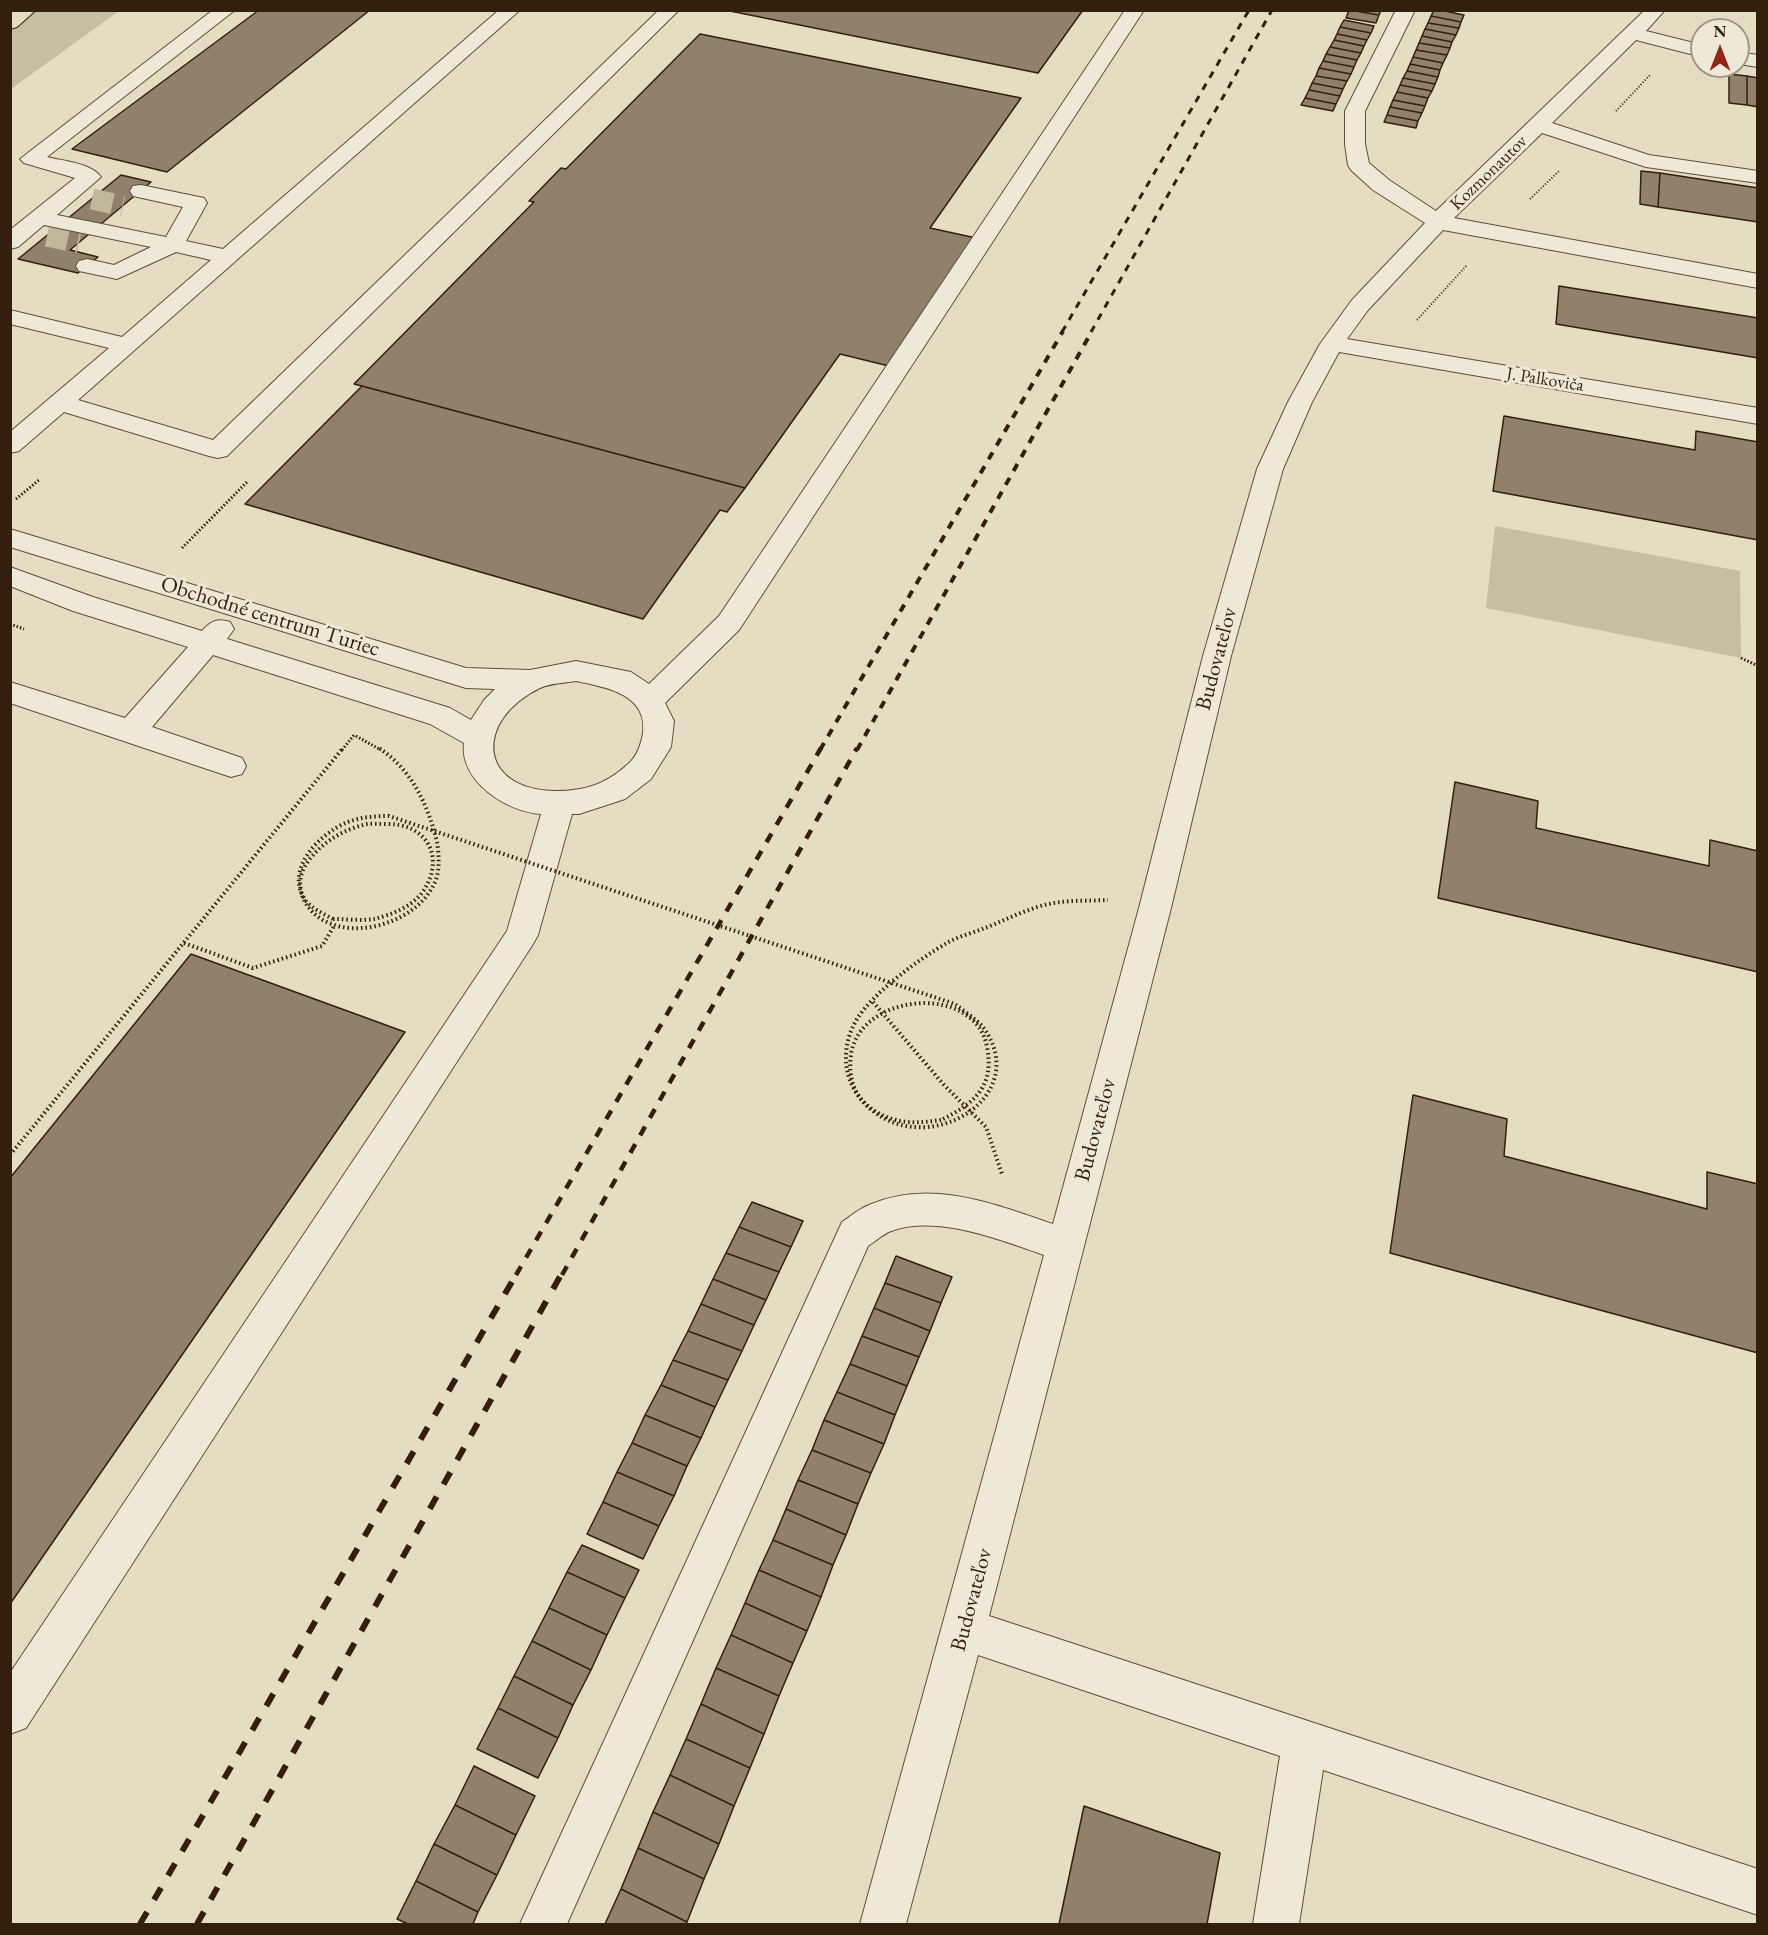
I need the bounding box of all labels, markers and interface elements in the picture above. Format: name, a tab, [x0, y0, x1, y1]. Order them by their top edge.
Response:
north arrow	[1690, 18, 1750, 78]
text: N	[1714, 21, 1726, 42]
street label: Kozmonautov	[1446, 131, 1532, 215]
street label: J. Palkoviča	[1505, 363, 1585, 397]
street label: Obchodné centrum Turiec	[157, 571, 383, 663]
street label: Budovateľov	[1191, 605, 1243, 713]
street label: Budovateľov	[1070, 1076, 1122, 1184]
street label: Budovateľov	[946, 1546, 998, 1654]

